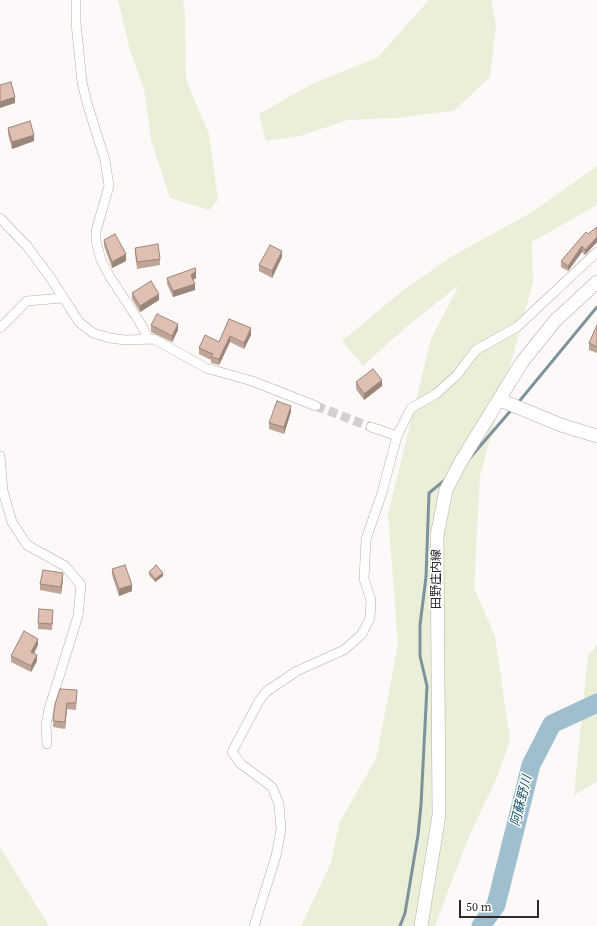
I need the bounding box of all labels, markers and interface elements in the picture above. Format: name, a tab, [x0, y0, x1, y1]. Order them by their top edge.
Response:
street label: 田野庄内線	[430, 549, 444, 609]
water label: 阿蘇野川	[508, 774, 536, 828]
scale bar	[461, 892, 541, 918]
text: 50 m	[466, 899, 492, 915]

